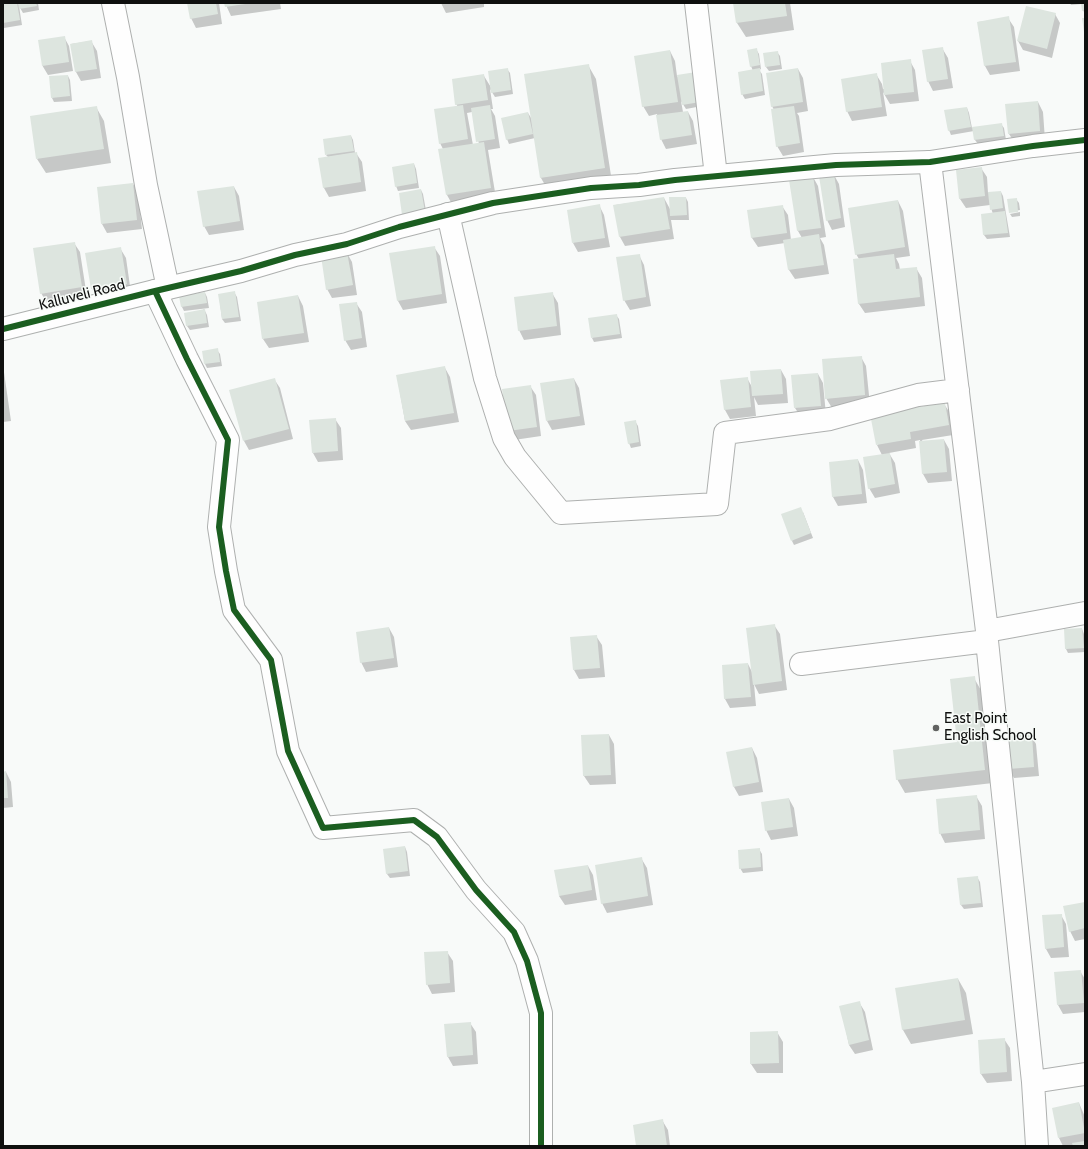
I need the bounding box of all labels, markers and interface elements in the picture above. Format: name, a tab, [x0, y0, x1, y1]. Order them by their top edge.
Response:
street label: Kalluveli Road	[37, 276, 127, 314]
place label: East Point English School	[944, 710, 1036, 745]
marker: East Point English School	[931, 723, 941, 733]

